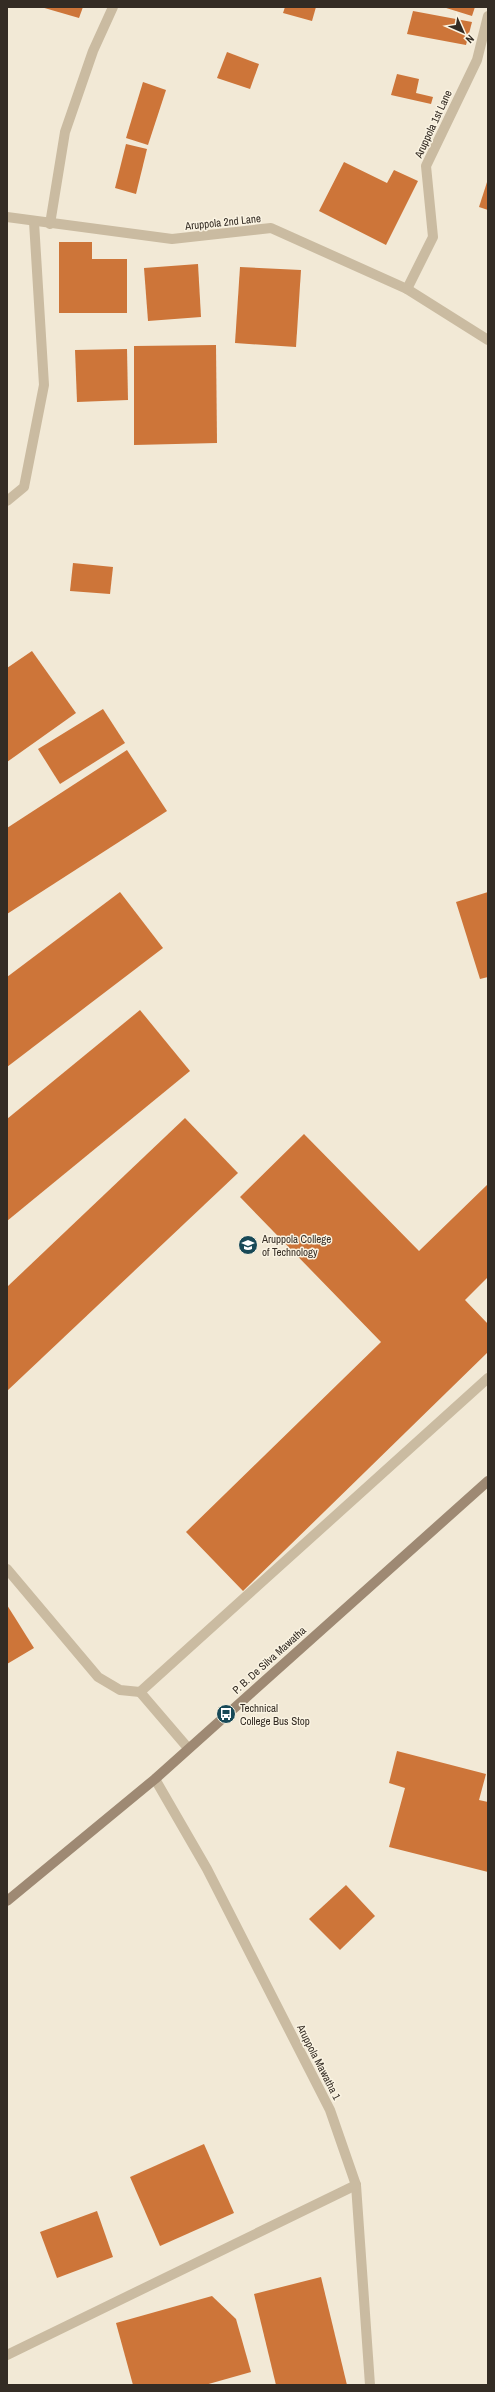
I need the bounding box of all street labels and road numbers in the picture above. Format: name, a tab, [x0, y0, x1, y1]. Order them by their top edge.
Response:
street label: Aruppola 1st Lane	[411, 88, 455, 161]
street label: Aruppola 2nd Lane	[183, 211, 262, 233]
street label: P. B. De Silva Mawatha	[229, 1623, 309, 1697]
street label: Aruppola Mawatha 1	[294, 2021, 344, 2102]

